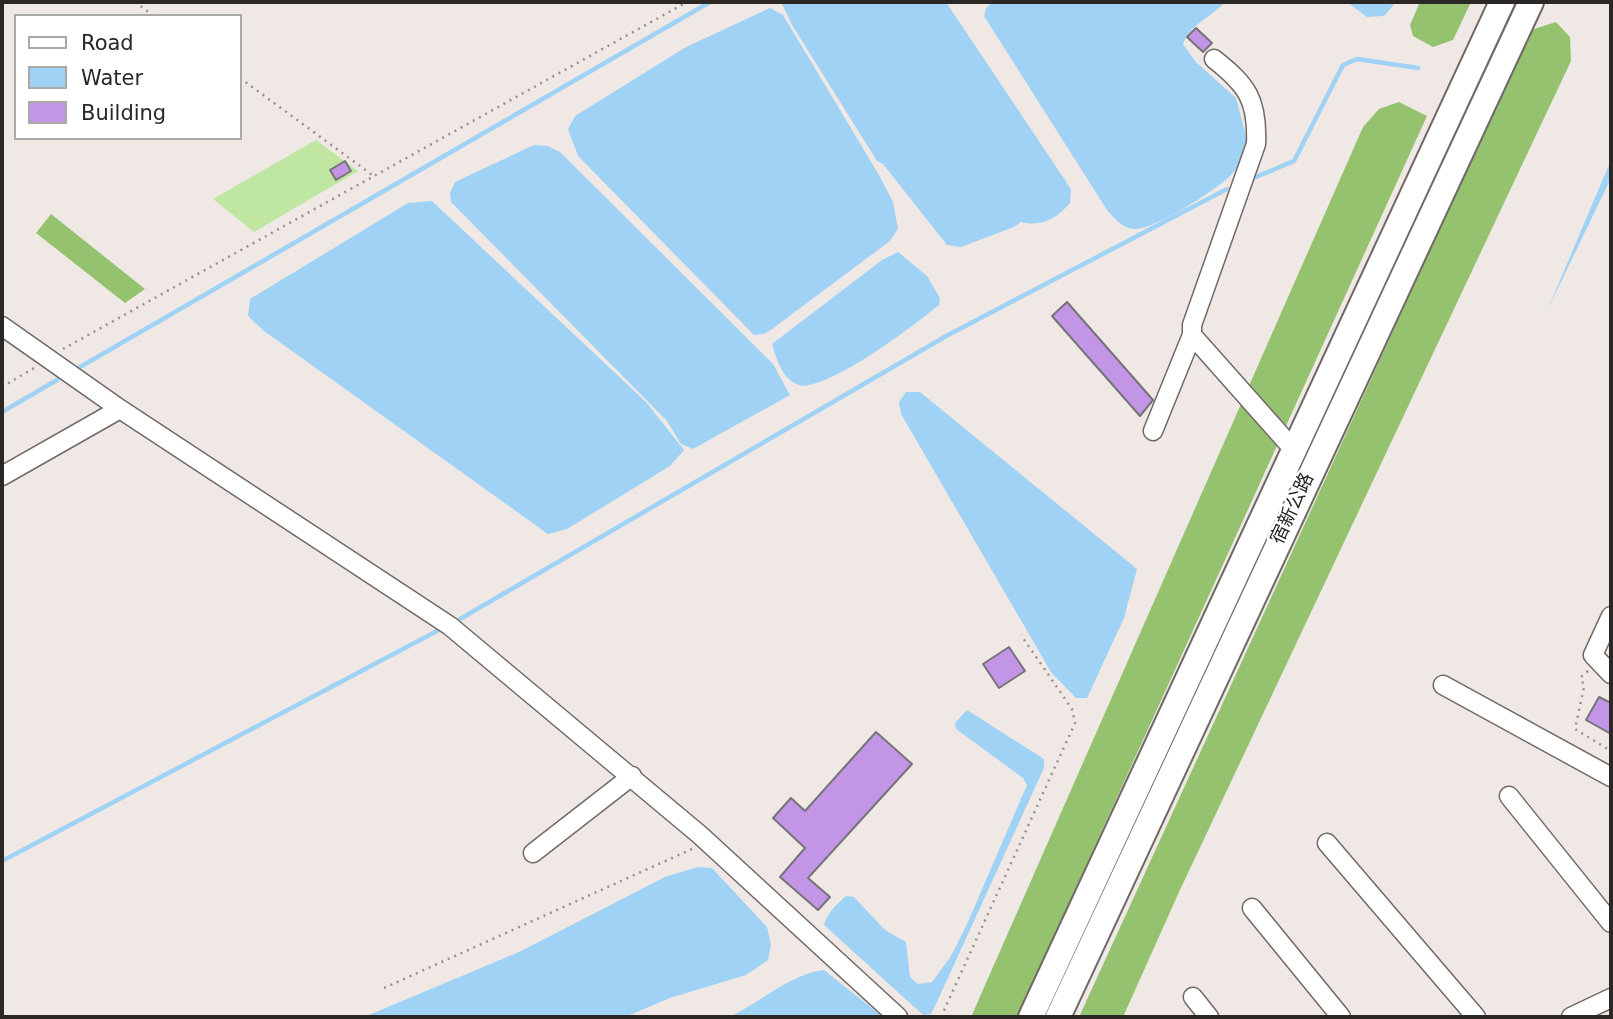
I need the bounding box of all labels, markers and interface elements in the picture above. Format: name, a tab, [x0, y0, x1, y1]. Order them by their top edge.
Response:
legend	[14, 14, 242, 140]
text: Road	[81, 31, 134, 55]
text: Water	[81, 66, 143, 90]
text: Building	[81, 101, 166, 125]
street label: 宿新公路	[1267, 470, 1319, 548]

